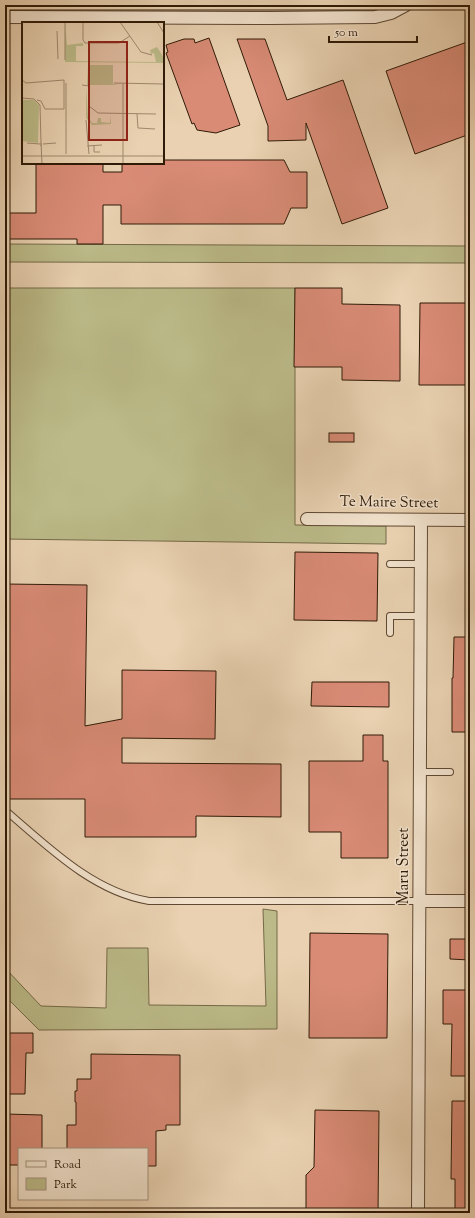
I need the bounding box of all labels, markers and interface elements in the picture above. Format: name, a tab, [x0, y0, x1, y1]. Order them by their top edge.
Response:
scale bar	[329, 18, 417, 44]
inset map	[22, 22, 164, 164]
text: 50 m	[334, 24, 358, 42]
street label: Te Maire Street	[339, 492, 439, 514]
street label: Maru Street	[394, 828, 415, 904]
legend	[18, 1148, 148, 1200]
text: Road	[54, 1156, 81, 1174]
text: Park	[54, 1176, 77, 1194]

